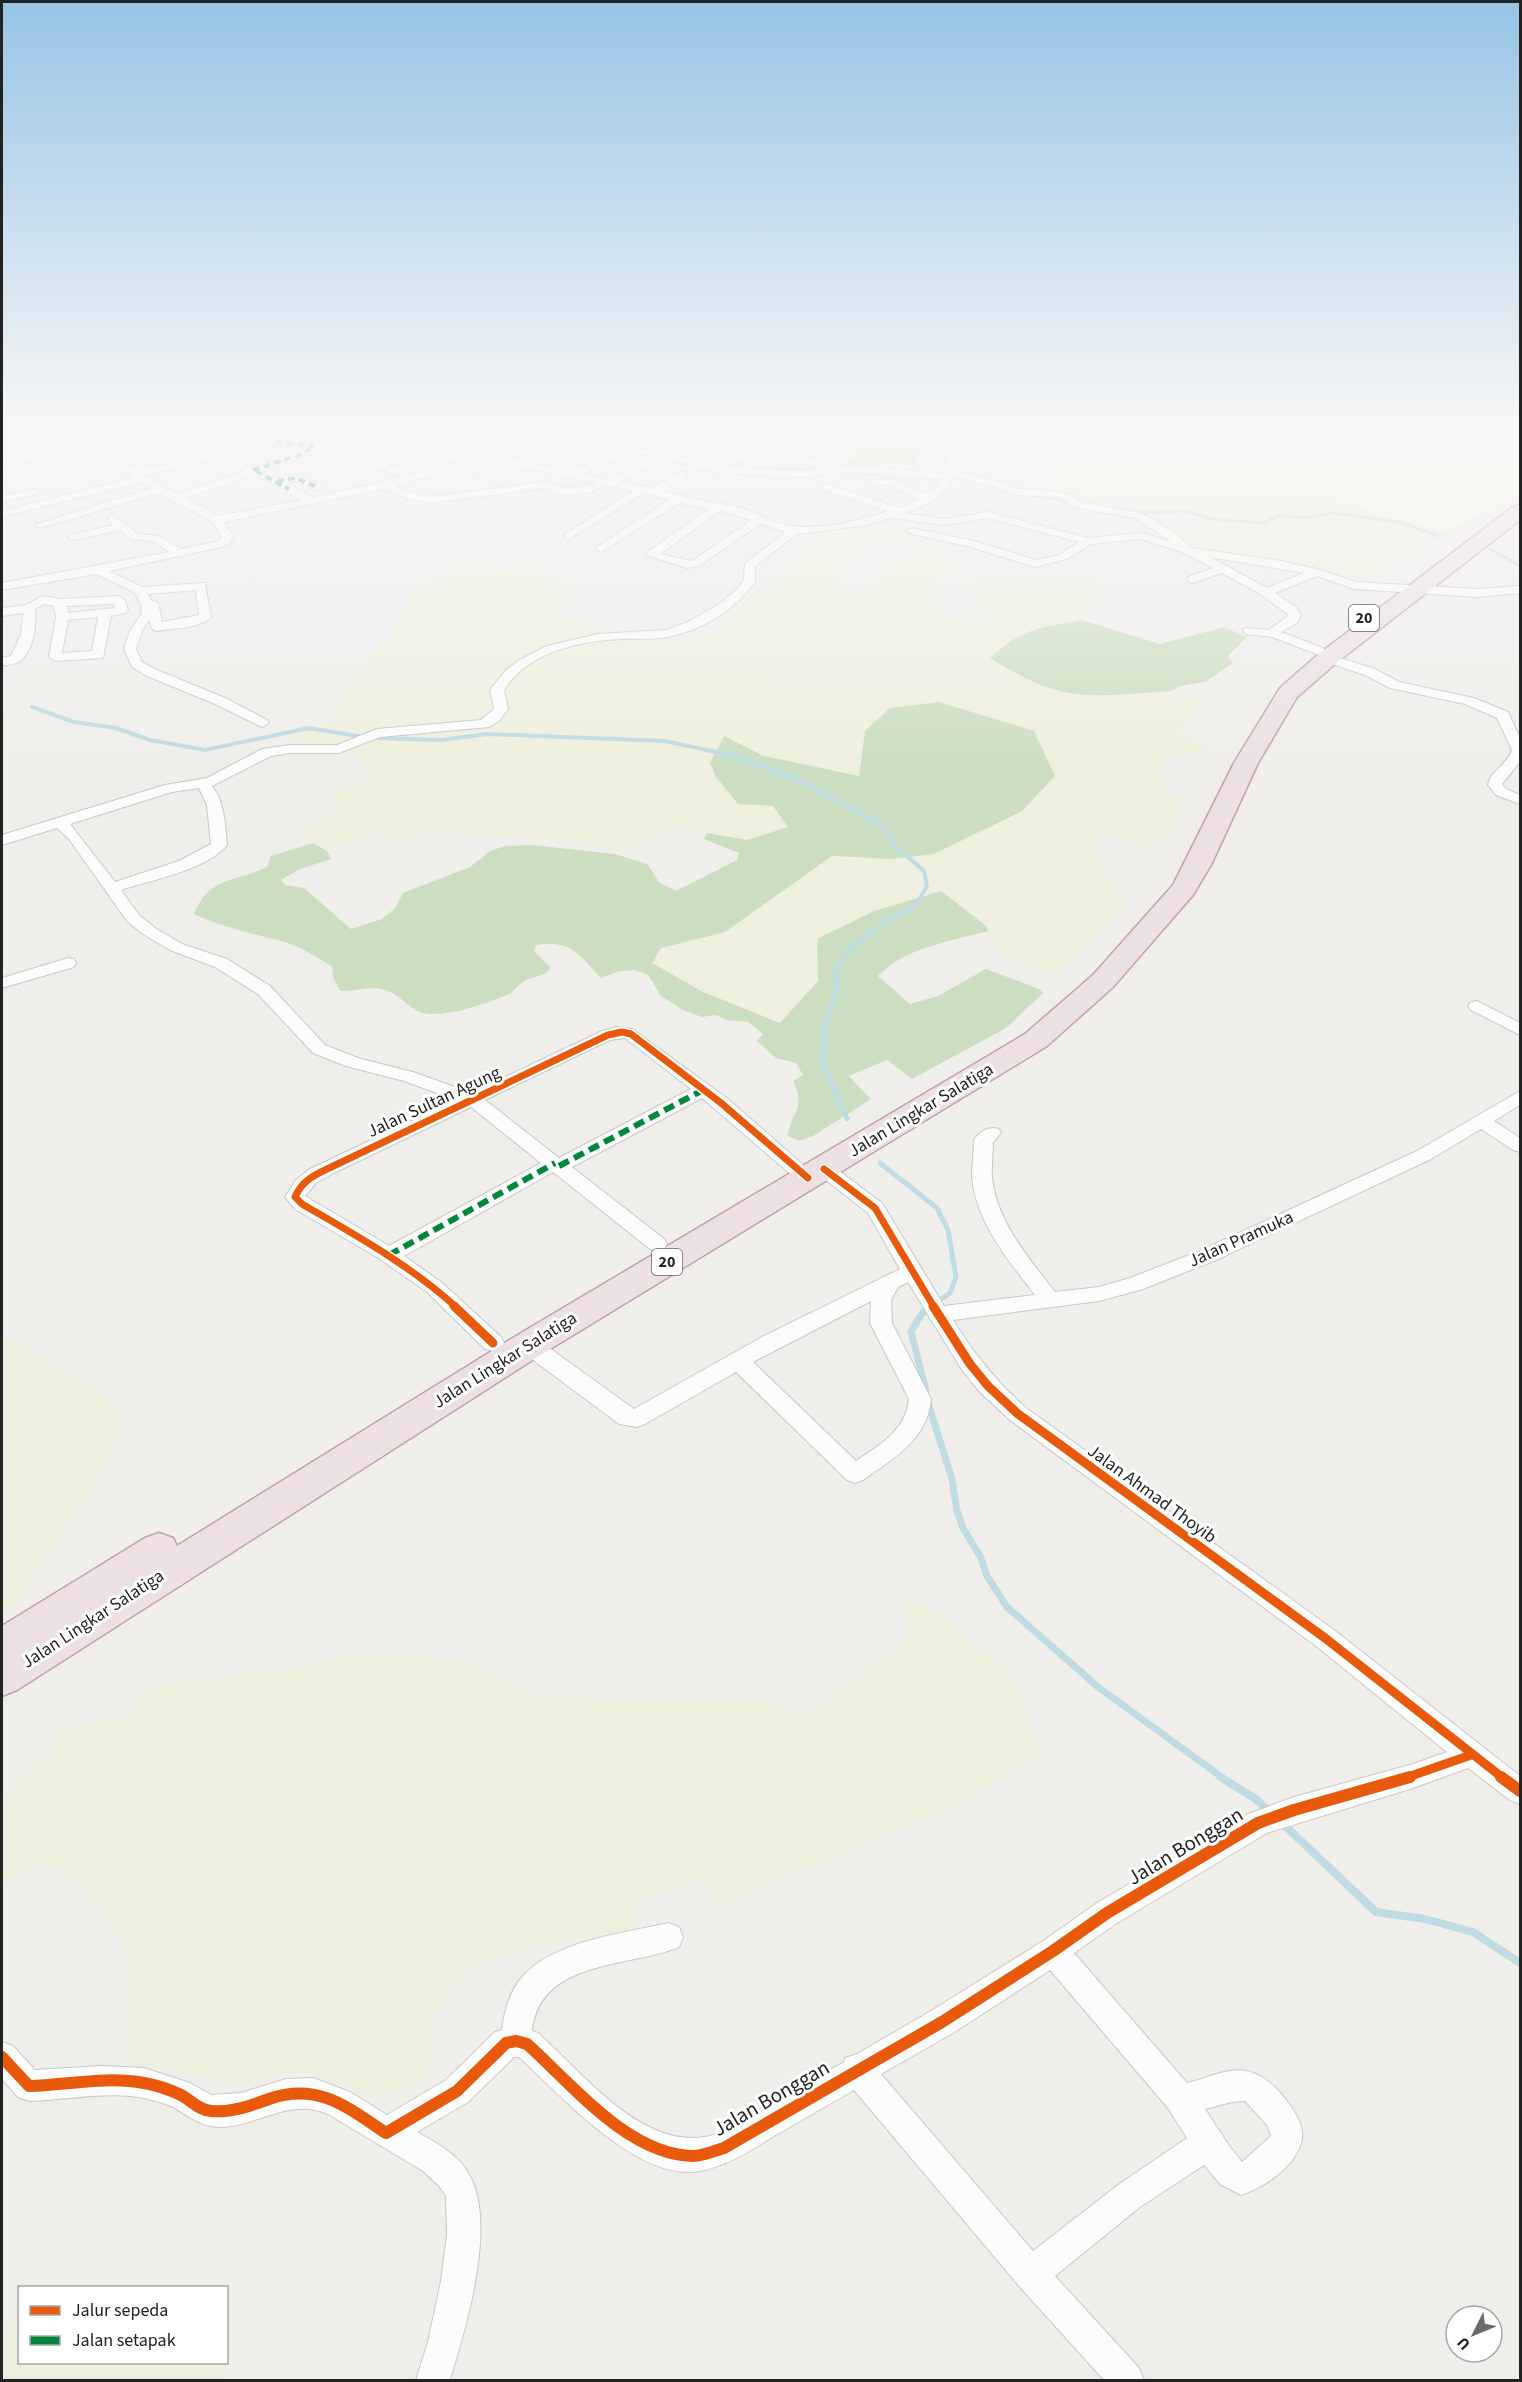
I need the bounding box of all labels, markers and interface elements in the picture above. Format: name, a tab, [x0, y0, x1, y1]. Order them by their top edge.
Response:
road number: 20	[1349, 605, 1379, 631]
street label: Jalan Lingkar Salatiga	[844, 1057, 998, 1163]
street label: Jalan Sultan Agung	[363, 1060, 505, 1144]
street label: Jalan Pramuka	[1185, 1205, 1297, 1273]
road number: 20	[652, 1249, 682, 1275]
street label: Jalan Lingkar Salatiga	[428, 1306, 582, 1414]
street label: Jalan Ahmad Thoyib	[1082, 1439, 1222, 1549]
street label: Jalan Lingkar Salatiga	[17, 1564, 169, 1674]
street label: Jalan Bonggan	[1121, 1800, 1249, 1892]
street label: Jalan Bonggan	[707, 2052, 835, 2144]
legend	[18, 2286, 228, 2364]
text: Jalur sepeda	[72, 2298, 168, 2323]
north arrow	[1444, 2304, 1504, 2364]
text: Jalan setapak	[72, 2328, 176, 2353]
text: U	[1452, 2332, 1475, 2355]

